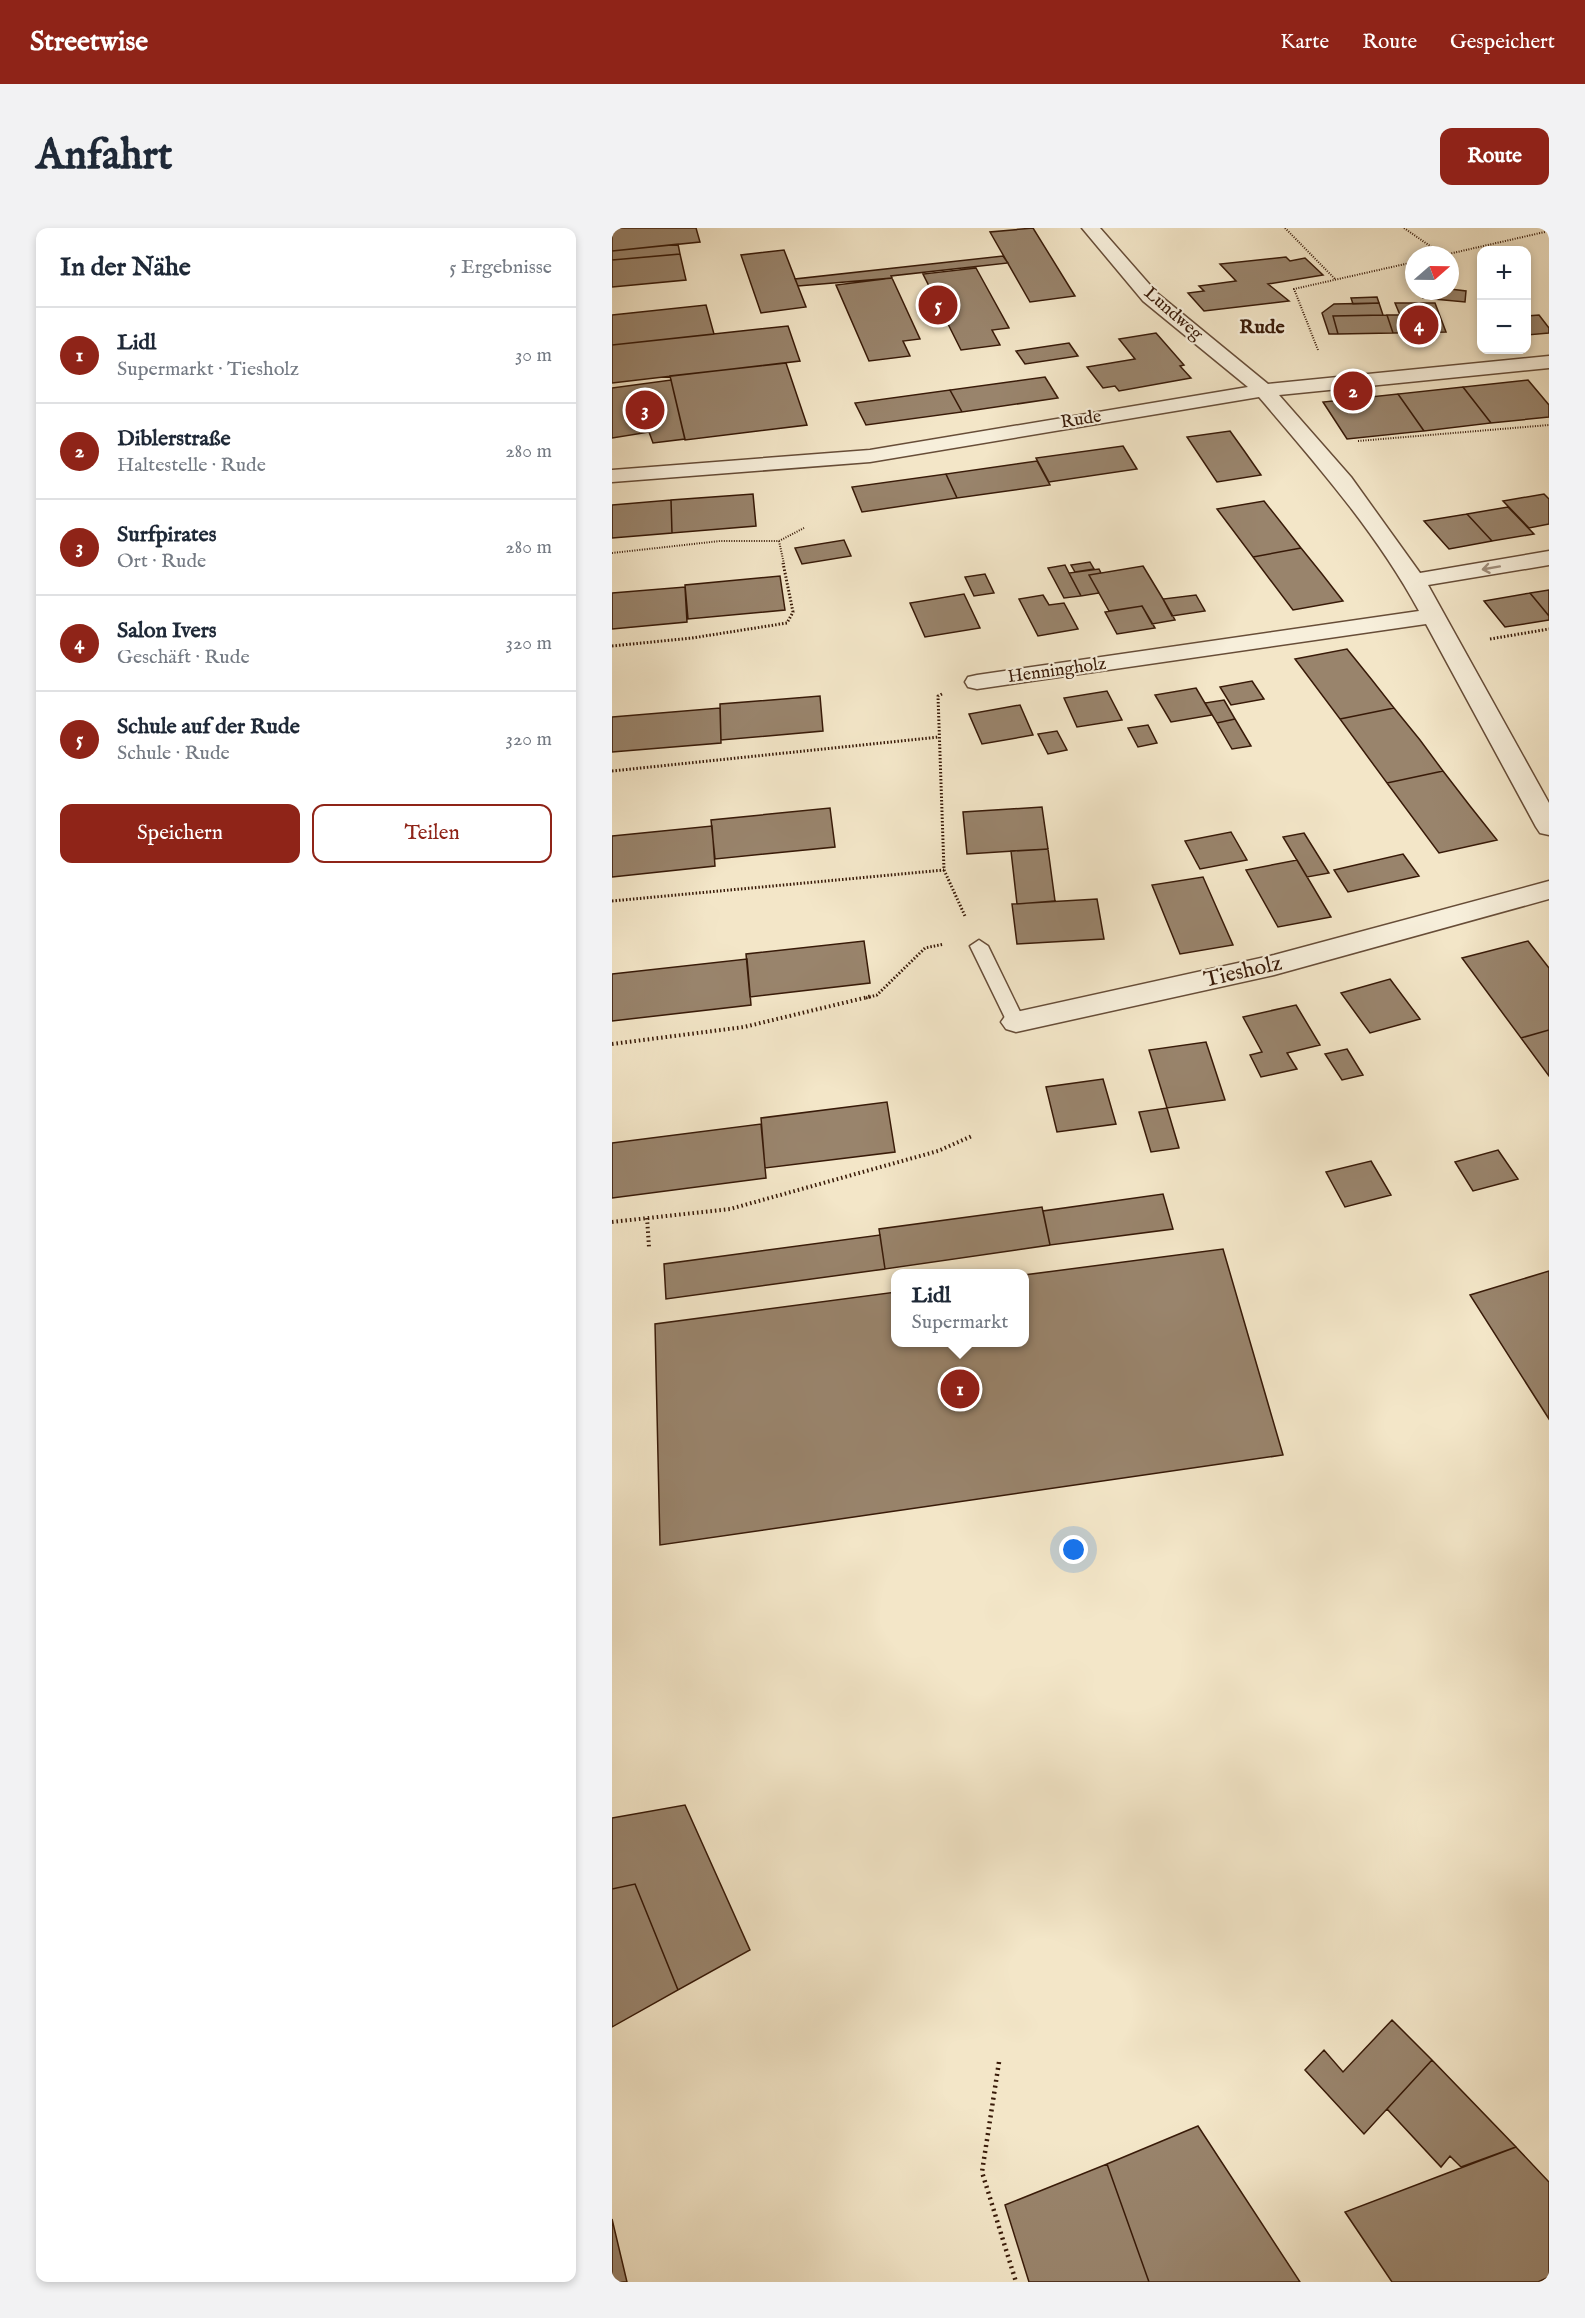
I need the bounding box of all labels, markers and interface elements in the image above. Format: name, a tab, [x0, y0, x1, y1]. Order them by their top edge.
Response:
text: Streetwise	[30, 25, 148, 60]
text: Karte	[1280, 29, 1329, 56]
text: Route	[1362, 29, 1417, 56]
text: Gespeichert	[1450, 29, 1555, 56]
button: Route	[1440, 128, 1549, 185]
text: Anfahrt	[36, 130, 172, 183]
north arrow	[1405, 246, 1459, 300]
map controls	[1477, 246, 1531, 354]
button: +	[1477, 246, 1531, 300]
text: In der Nähe	[60, 251, 191, 284]
text: 5 Ergebnisse	[449, 255, 552, 280]
pin: 5	[918, 282, 958, 328]
street label: Lundweg	[1139, 282, 1207, 346]
button: −	[1477, 300, 1531, 354]
pin: 4	[1400, 302, 1438, 348]
district label: Rude	[1239, 315, 1285, 340]
text: Lidl	[117, 329, 156, 357]
text: 1	[76, 343, 83, 368]
text: 30 m	[515, 343, 552, 368]
text: Supermarkt · Tiesholz	[117, 357, 299, 382]
pin: 2	[1334, 368, 1372, 414]
pin: 3	[626, 388, 664, 432]
street label: Rude	[1059, 405, 1103, 435]
text: Diblerstraße	[117, 425, 231, 453]
text: 2	[75, 439, 84, 464]
text: 280 m	[505, 439, 552, 464]
text: Haltestelle · Rude	[117, 453, 266, 478]
text: Surfpirates	[117, 521, 216, 549]
text: 3	[76, 535, 83, 560]
text: 280 m	[505, 535, 552, 560]
text: Ort · Rude	[117, 549, 206, 574]
one-way arrow	[1482, 563, 1502, 574]
text: Salon Ivers	[117, 617, 217, 645]
text: 4	[75, 631, 84, 656]
text: 320 m	[506, 631, 552, 656]
text: Geschäft · Rude	[117, 645, 250, 670]
street label: Henningholz	[1006, 653, 1108, 689]
text: Schule auf der Rude	[117, 713, 300, 741]
text: 5	[76, 727, 83, 752]
text: 320 m	[506, 727, 552, 752]
text: Schule · Rude	[117, 741, 230, 766]
button: Speichern	[60, 804, 300, 863]
button: Teilen	[312, 804, 552, 863]
street label: Tiesholz	[1201, 949, 1285, 995]
popup	[891, 1269, 1029, 1347]
text: Lidl	[912, 1282, 951, 1310]
text: Supermarkt	[912, 1310, 1008, 1335]
pin: 1	[940, 1366, 980, 1412]
your location	[1059, 1535, 1088, 1564]

